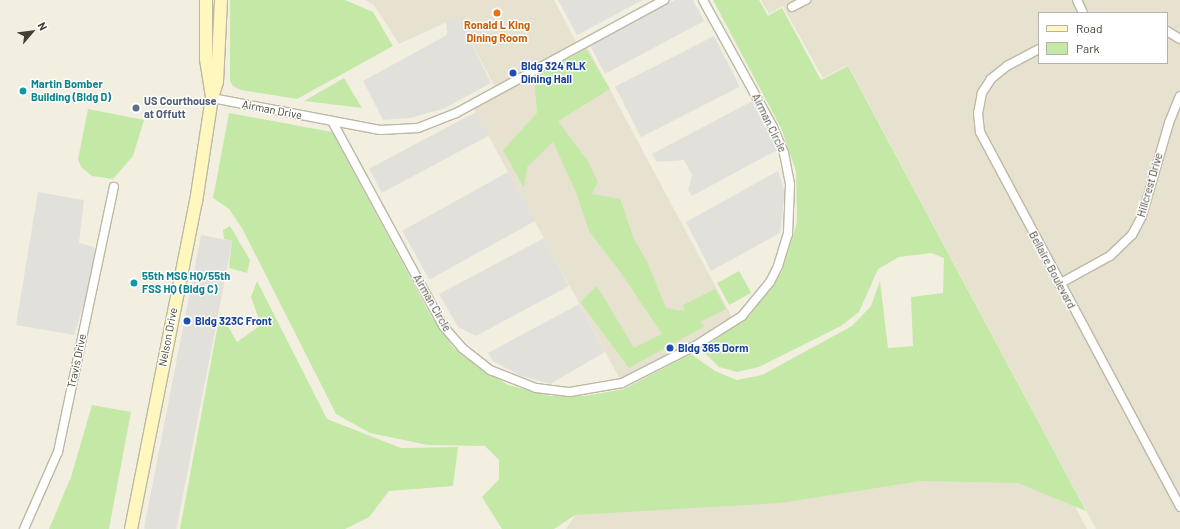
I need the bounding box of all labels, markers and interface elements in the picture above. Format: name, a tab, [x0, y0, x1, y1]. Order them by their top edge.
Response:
marker: Ronald L King Dining Room	[492, 8, 502, 18]
north arrow	[12, 12, 52, 52]
legend	[1038, 12, 1168, 64]
place label: Ronald L King Dining Room	[464, 19, 530, 45]
text: N	[36, 20, 50, 32]
text: Road	[1076, 21, 1103, 35]
text: Park	[1076, 41, 1100, 55]
place label: Bldg 324 RLK Dining Hall	[521, 60, 586, 86]
marker: Bldg 324 RLK Dining Hall	[508, 68, 518, 78]
place label: Martin Bomber Building (Bldg D)	[31, 78, 111, 104]
marker: Martin Bomber Building (Bldg D)	[18, 86, 28, 96]
street label: Airman Circle	[749, 91, 789, 155]
place label: US Courthouse at Offutt	[144, 95, 217, 121]
street label: Airman Drive	[241, 98, 303, 122]
marker: US Courthouse at Offutt	[131, 103, 141, 113]
street label: Hillcrest Drive	[1134, 151, 1166, 219]
street label: Bellaire Boulevard	[1026, 229, 1078, 311]
place label: 55th MSG HQ/55th FSS HQ (Bldg C)	[142, 270, 230, 296]
street label: Airman Circle	[410, 272, 454, 334]
marker: 55th MSG HQ/55th FSS HQ (Bldg C)	[129, 278, 139, 288]
street label: Nelson Drive	[156, 306, 180, 368]
place label: Bldg 323C Front	[195, 314, 272, 328]
marker: Bldg 323C Front	[182, 316, 192, 326]
street label: Travis Drive	[65, 333, 89, 389]
place label: Bldg 365 Dorm	[678, 341, 748, 355]
marker: Bldg 365 Dorm	[665, 343, 675, 353]

